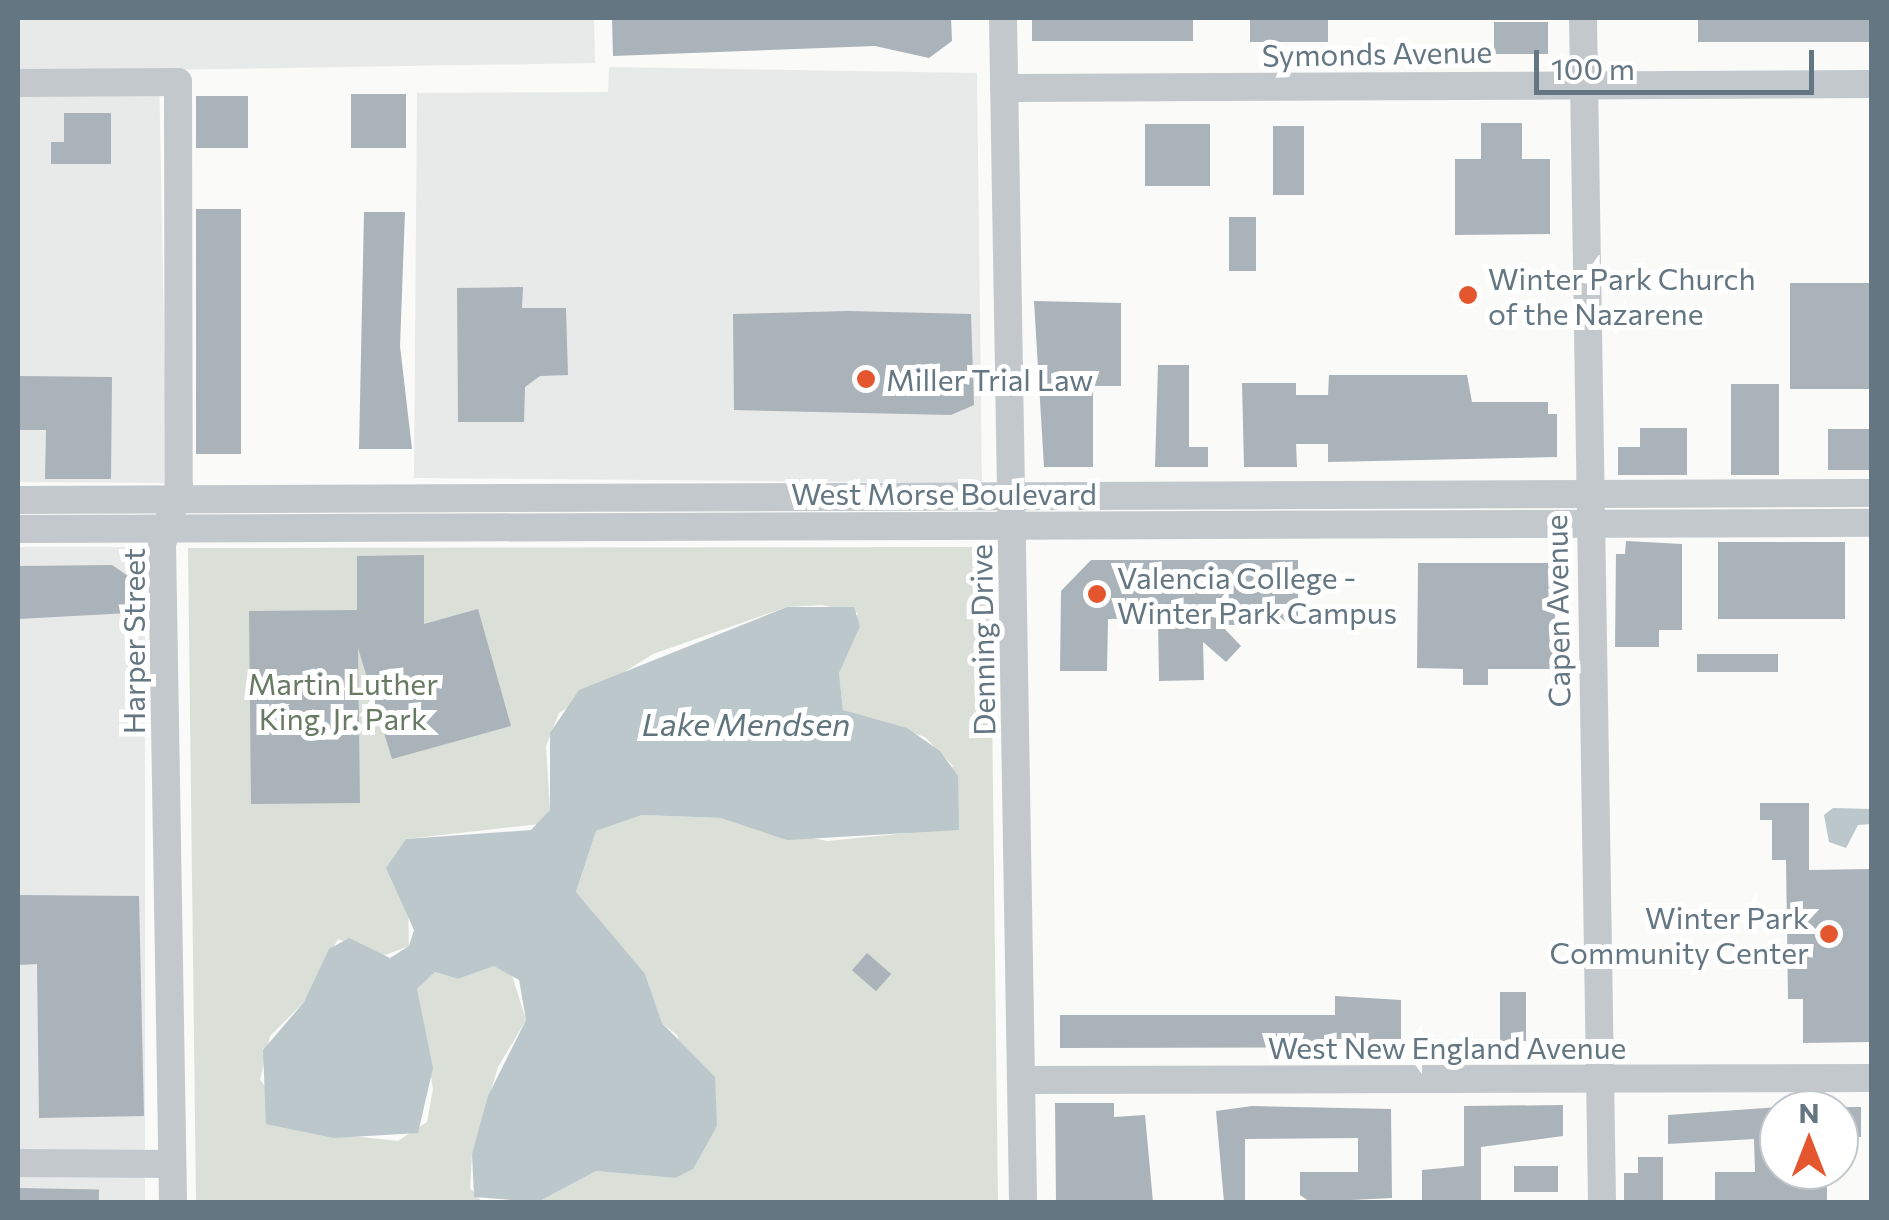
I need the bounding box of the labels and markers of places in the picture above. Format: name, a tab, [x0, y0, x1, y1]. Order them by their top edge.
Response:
place label: Winter Park Church of the Nazarene	[1488, 260, 1756, 330]
marker: Winter Park Church of the Nazarene	[1457, 284, 1479, 306]
place label: Miller Trial Law	[886, 361, 1093, 397]
marker: Miller Trial Law	[855, 368, 877, 390]
place label: Valencia College - Winter Park Campus	[1117, 559, 1397, 630]
marker: Valencia College - Winter Park Campus	[1086, 583, 1108, 605]
place label: Winter Park Community Center	[1549, 899, 1809, 970]
marker: Winter Park Community Center	[1818, 923, 1840, 945]

